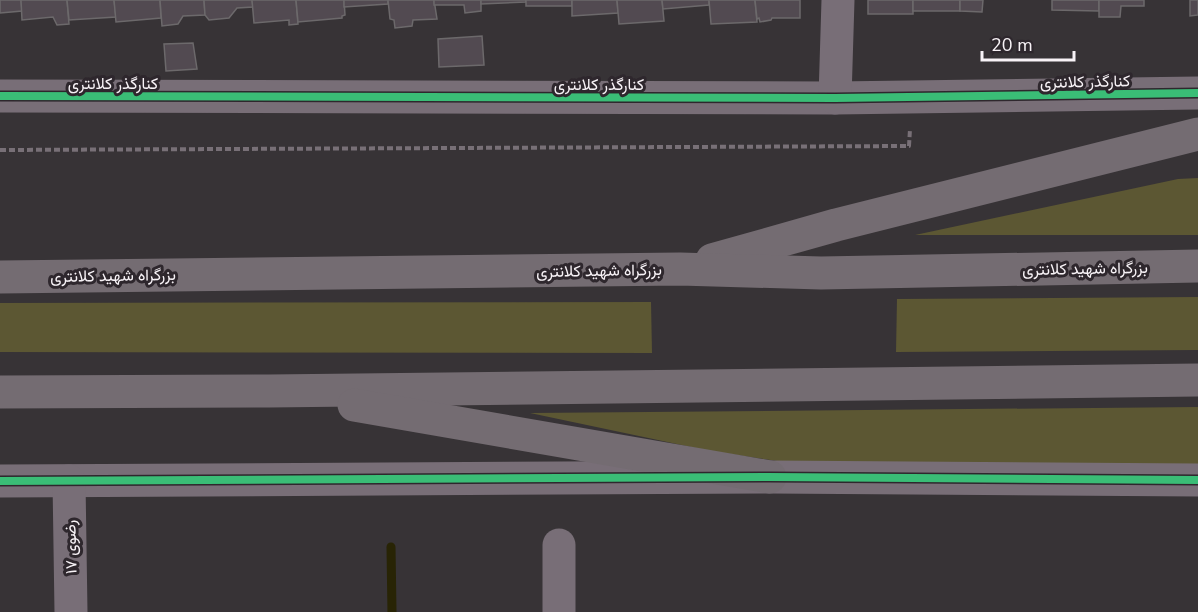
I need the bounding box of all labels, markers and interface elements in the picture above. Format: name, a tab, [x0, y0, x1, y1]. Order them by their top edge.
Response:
scale bar	[982, 24, 1074, 62]
text: 20 m	[991, 33, 1033, 57]
street label: کنارگذر کلانتری	[1040, 70, 1130, 94]
street label: کنارگذر کلانتری	[68, 73, 158, 95]
street label: کنارگذر کلانتری	[554, 74, 644, 96]
street label: بزرگراه شهید کلانتری	[1022, 257, 1148, 281]
street label: بزرگراه شهید کلانتری	[536, 259, 662, 283]
street label: بزرگراه شهید کلانتری	[50, 264, 176, 288]
street label: رضوی ۱۷	[60, 520, 82, 574]

